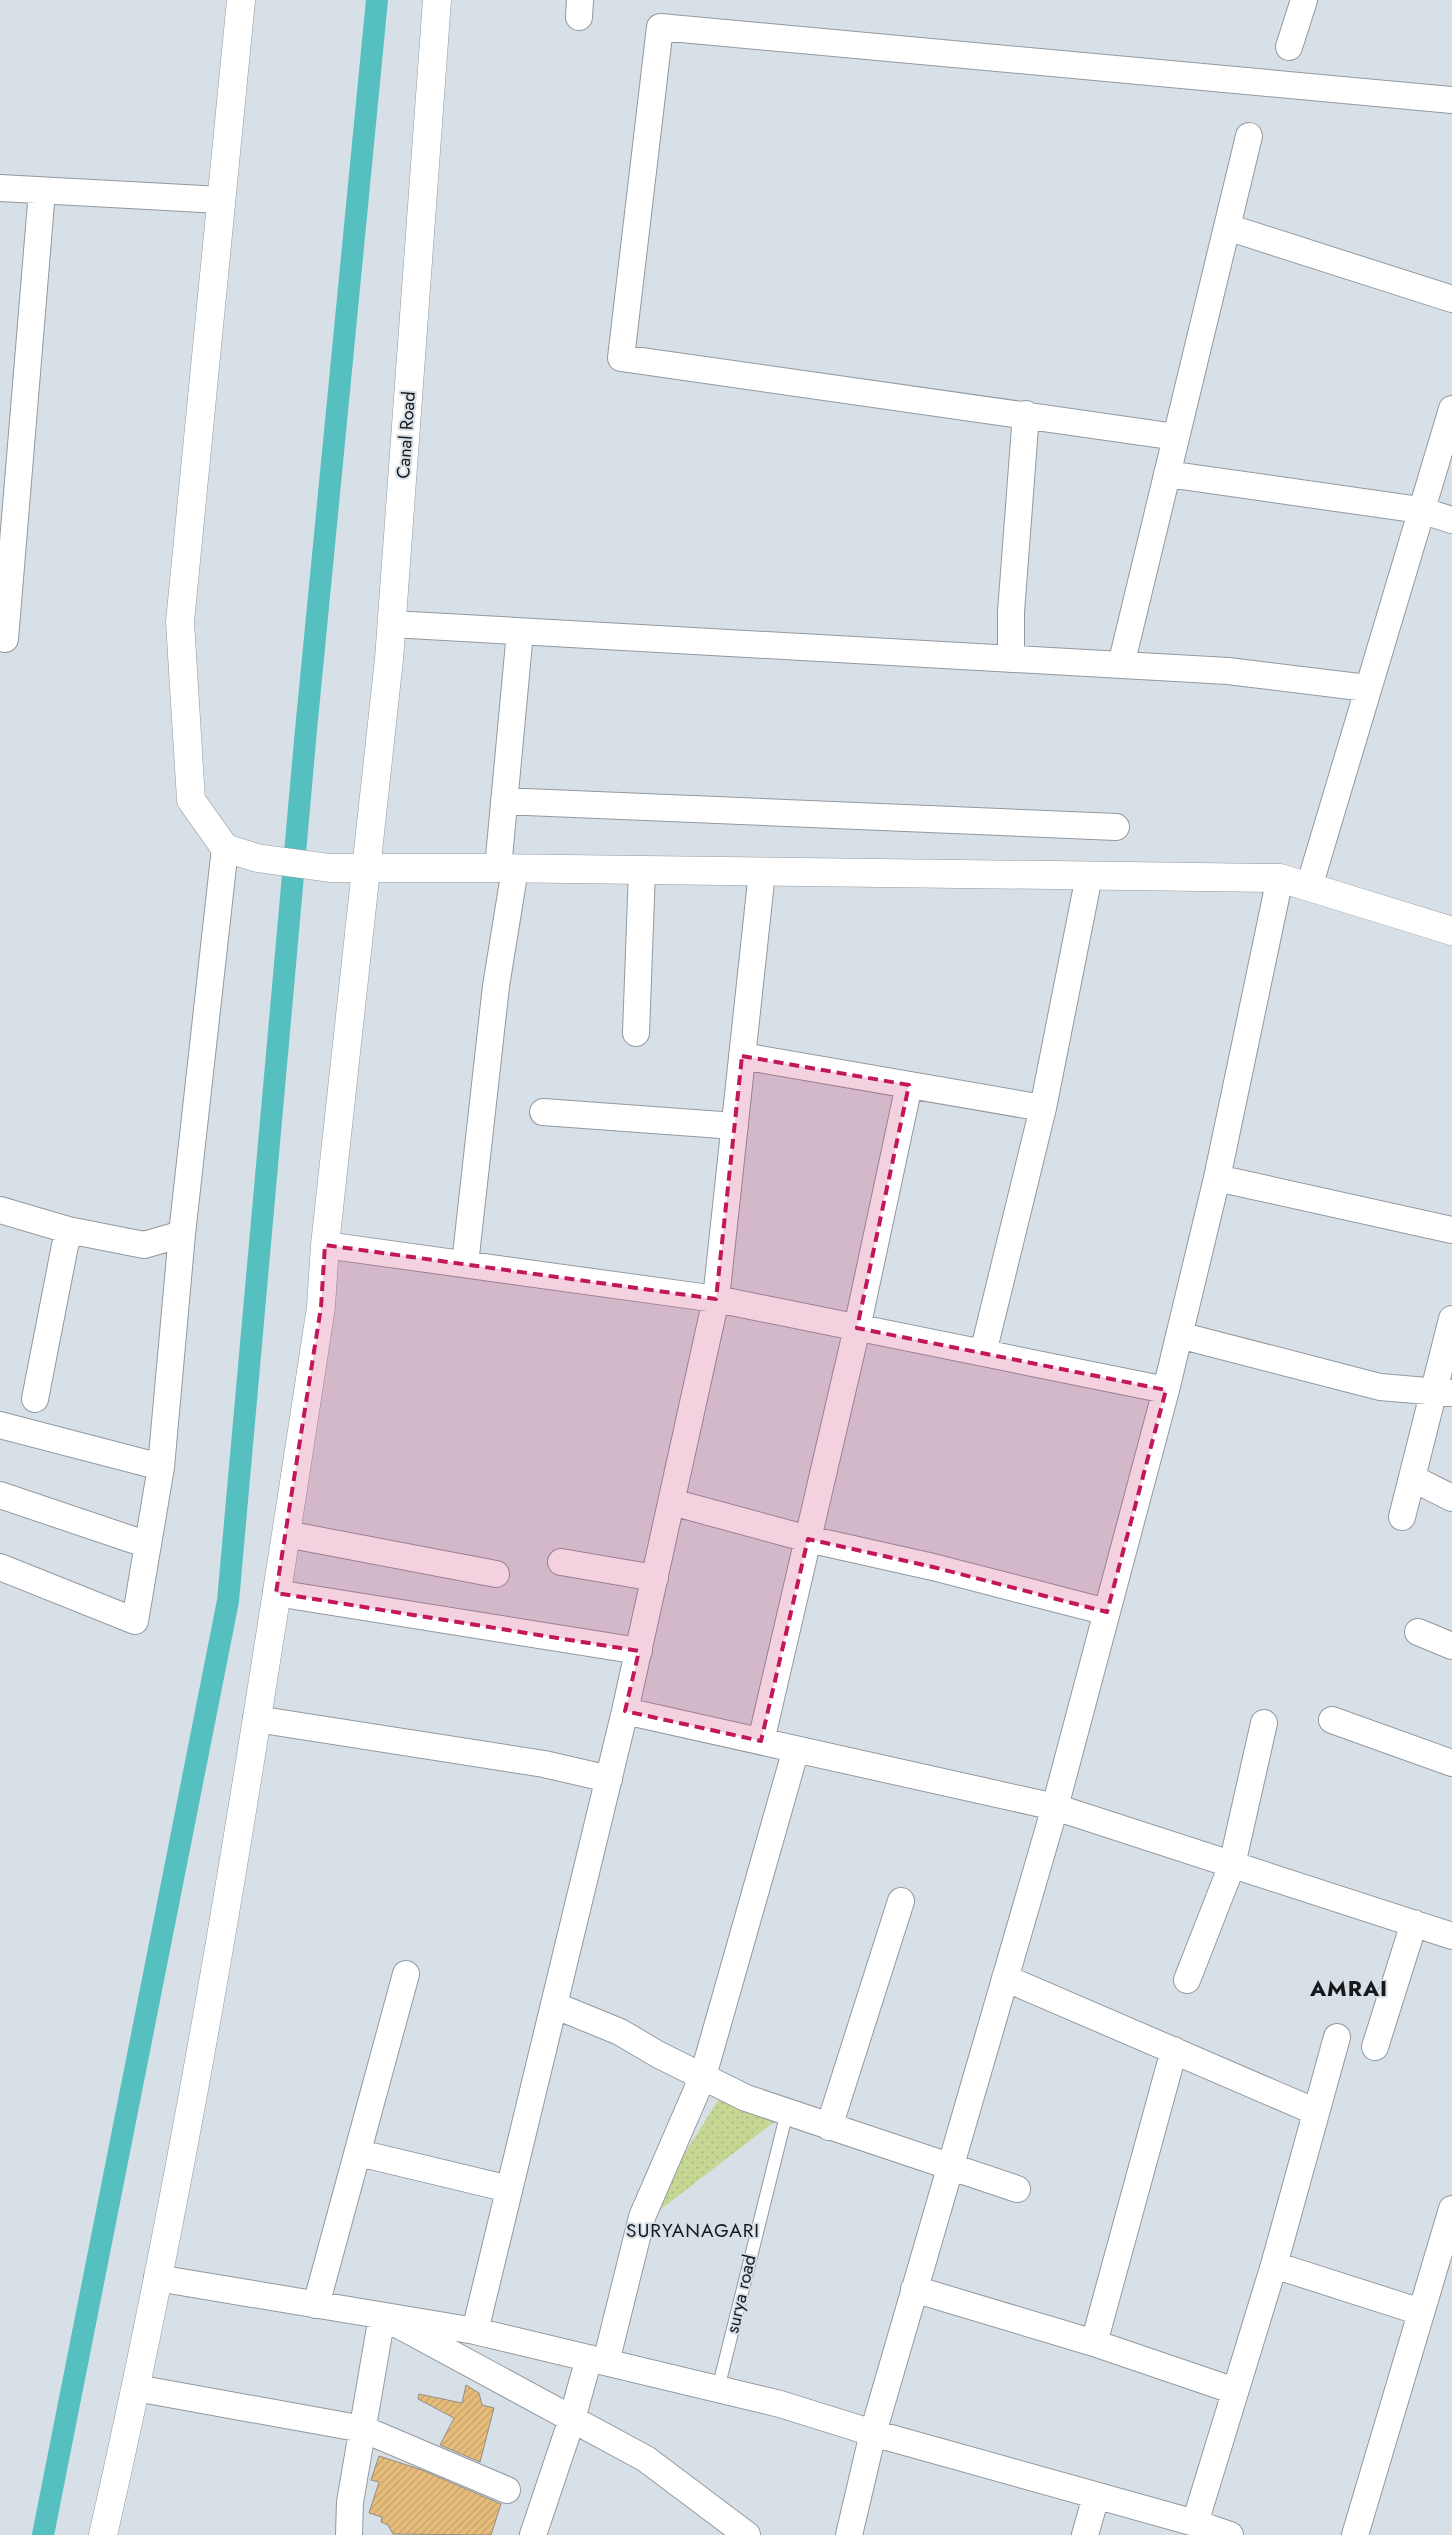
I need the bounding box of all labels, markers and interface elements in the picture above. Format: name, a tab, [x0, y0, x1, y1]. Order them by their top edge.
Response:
street label: Canal Road	[390, 390, 422, 480]
district label: AMRAI	[1309, 1972, 1388, 2004]
district label: SURYANAGARI	[626, 2217, 760, 2244]
street label: surya road	[719, 2252, 763, 2336]

